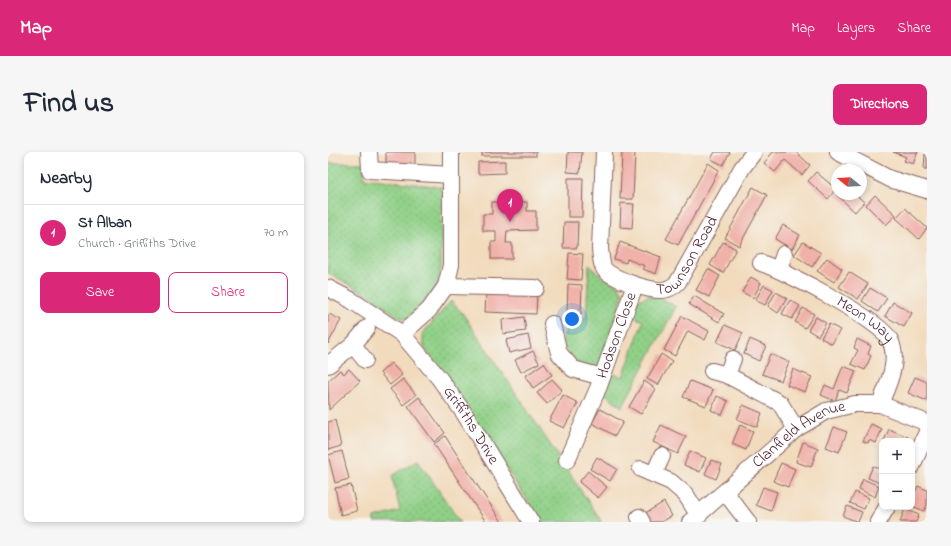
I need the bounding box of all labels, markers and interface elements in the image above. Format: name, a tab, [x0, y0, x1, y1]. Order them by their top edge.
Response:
text: Map	[20, 15, 52, 42]
text: Map	[791, 18, 815, 39]
text: Layers	[837, 18, 875, 39]
text: Share	[897, 18, 931, 39]
text: Find us	[24, 84, 114, 125]
button: Directions	[833, 84, 927, 125]
north arrow	[831, 164, 867, 200]
text: Nearby	[40, 166, 92, 191]
pin: 1	[497, 189, 523, 222]
text: St Alban	[78, 212, 132, 234]
street label: Townson Road	[656, 212, 725, 302]
text: 1	[51, 223, 55, 242]
text: 70 m	[264, 223, 288, 242]
text: Church · Griffiths Drive	[78, 234, 196, 253]
button: Save	[40, 272, 160, 313]
button: Share	[168, 272, 288, 313]
street label: Hodson Close	[590, 288, 644, 382]
street label: Meon Way	[832, 290, 901, 348]
your location	[562, 309, 582, 329]
street label: Griffiths Drive	[437, 381, 505, 470]
street label: Clanfield Avenue	[747, 395, 849, 474]
map controls	[879, 438, 915, 510]
button: +	[879, 438, 915, 474]
button: −	[879, 474, 915, 510]

